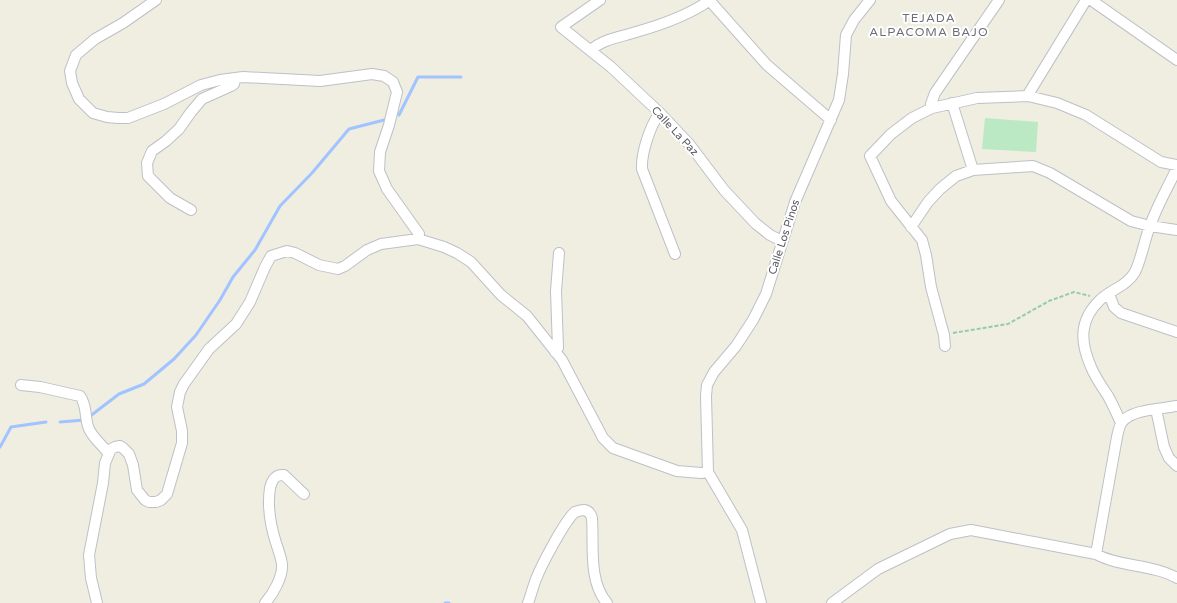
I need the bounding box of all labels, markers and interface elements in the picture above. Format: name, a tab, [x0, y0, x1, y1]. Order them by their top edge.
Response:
district label: TEJADA ALPACOMA BAJO	[869, 11, 989, 39]
street label: Calle La Paz	[649, 104, 701, 159]
street label: Calle Los Pinos	[766, 198, 802, 276]

